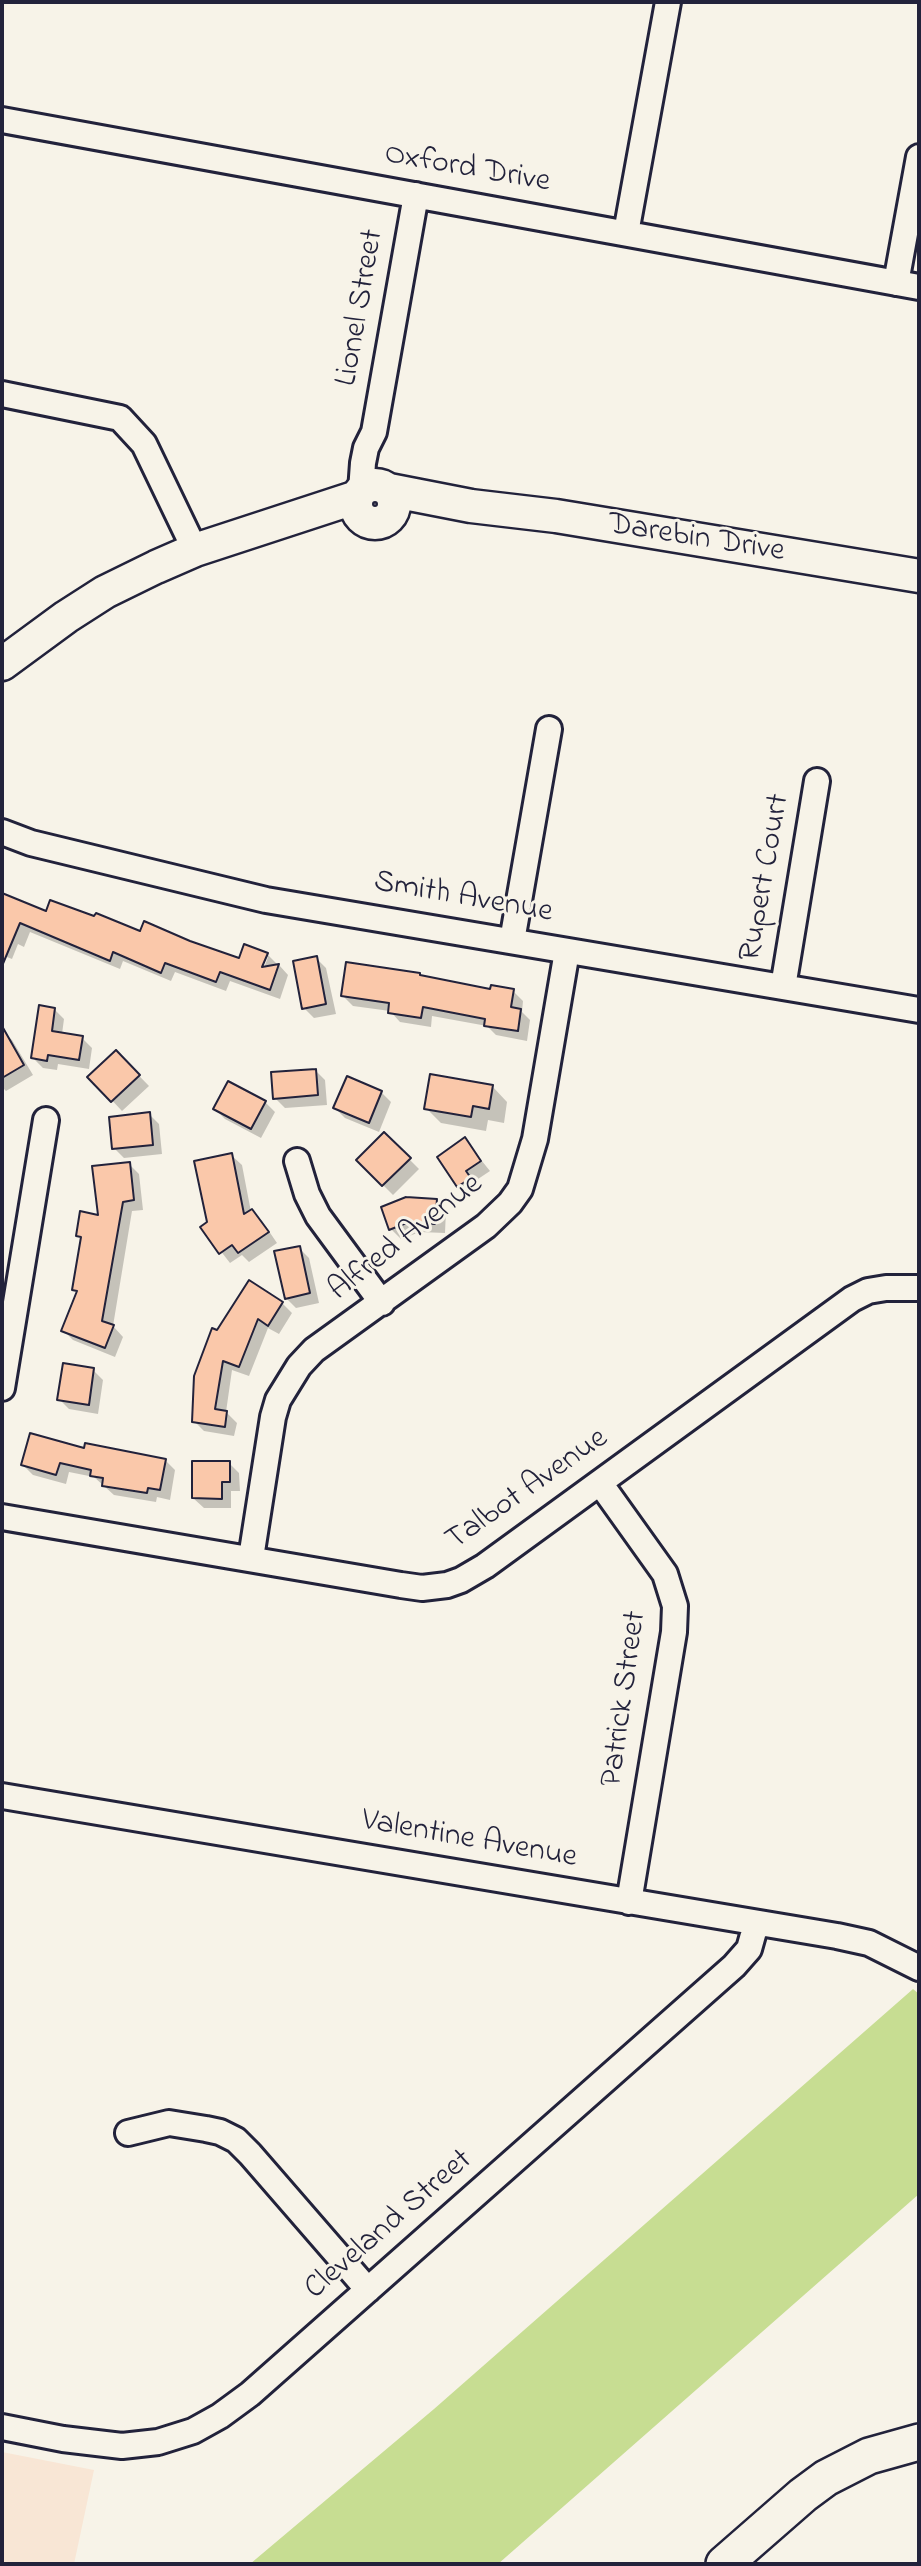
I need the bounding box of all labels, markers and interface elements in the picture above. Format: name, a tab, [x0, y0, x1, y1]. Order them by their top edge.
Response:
street label: Oxford Drive	[381, 137, 553, 203]
street label: Lionel Street	[329, 227, 395, 389]
street label: Darebin Drive	[605, 507, 787, 573]
street label: Rupert Court	[733, 791, 801, 965]
street label: Smith Avenue	[371, 864, 555, 934]
street label: Alfred Avenue	[322, 1167, 492, 1311]
street label: Talbot Avenue	[440, 1421, 616, 1561]
street label: Patrick Street	[595, 1609, 657, 1789]
street label: Valentine Avenue	[358, 1803, 580, 1879]
street label: Cleveland Street	[298, 2143, 482, 2309]

